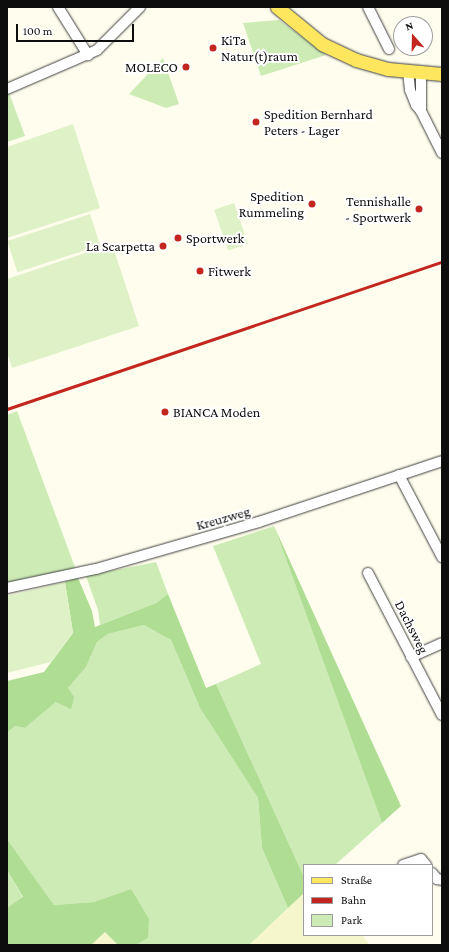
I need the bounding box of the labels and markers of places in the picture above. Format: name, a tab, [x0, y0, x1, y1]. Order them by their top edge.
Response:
place label: KiTa Natur(t)raum	[221, 32, 298, 64]
marker: KiTa Natur(t)raum	[208, 43, 218, 53]
place label: MOLECO	[125, 59, 178, 75]
marker: MOLECO	[181, 62, 191, 72]
place label: Spedition Bernhard Peters - Lager	[264, 106, 373, 138]
marker: Spedition Bernhard Peters - Lager	[251, 117, 261, 127]
place label: Spedition Rummeling	[239, 188, 304, 220]
place label: Tennishalle - Sportwerk	[345, 193, 411, 226]
marker: Spedition Rummeling	[307, 199, 317, 209]
marker: Tennishalle - Sportwerk	[414, 204, 424, 214]
place label: Sportwerk	[186, 230, 244, 246]
marker: Sportwerk	[173, 233, 183, 243]
place label: La Scarpetta	[86, 238, 155, 254]
marker: La Scarpetta	[158, 241, 168, 251]
place label: Fitwerk	[208, 263, 251, 279]
marker: Fitwerk	[195, 266, 205, 276]
place label: BIANCA Moden	[173, 404, 260, 420]
marker: BIANCA Moden	[160, 407, 170, 417]

